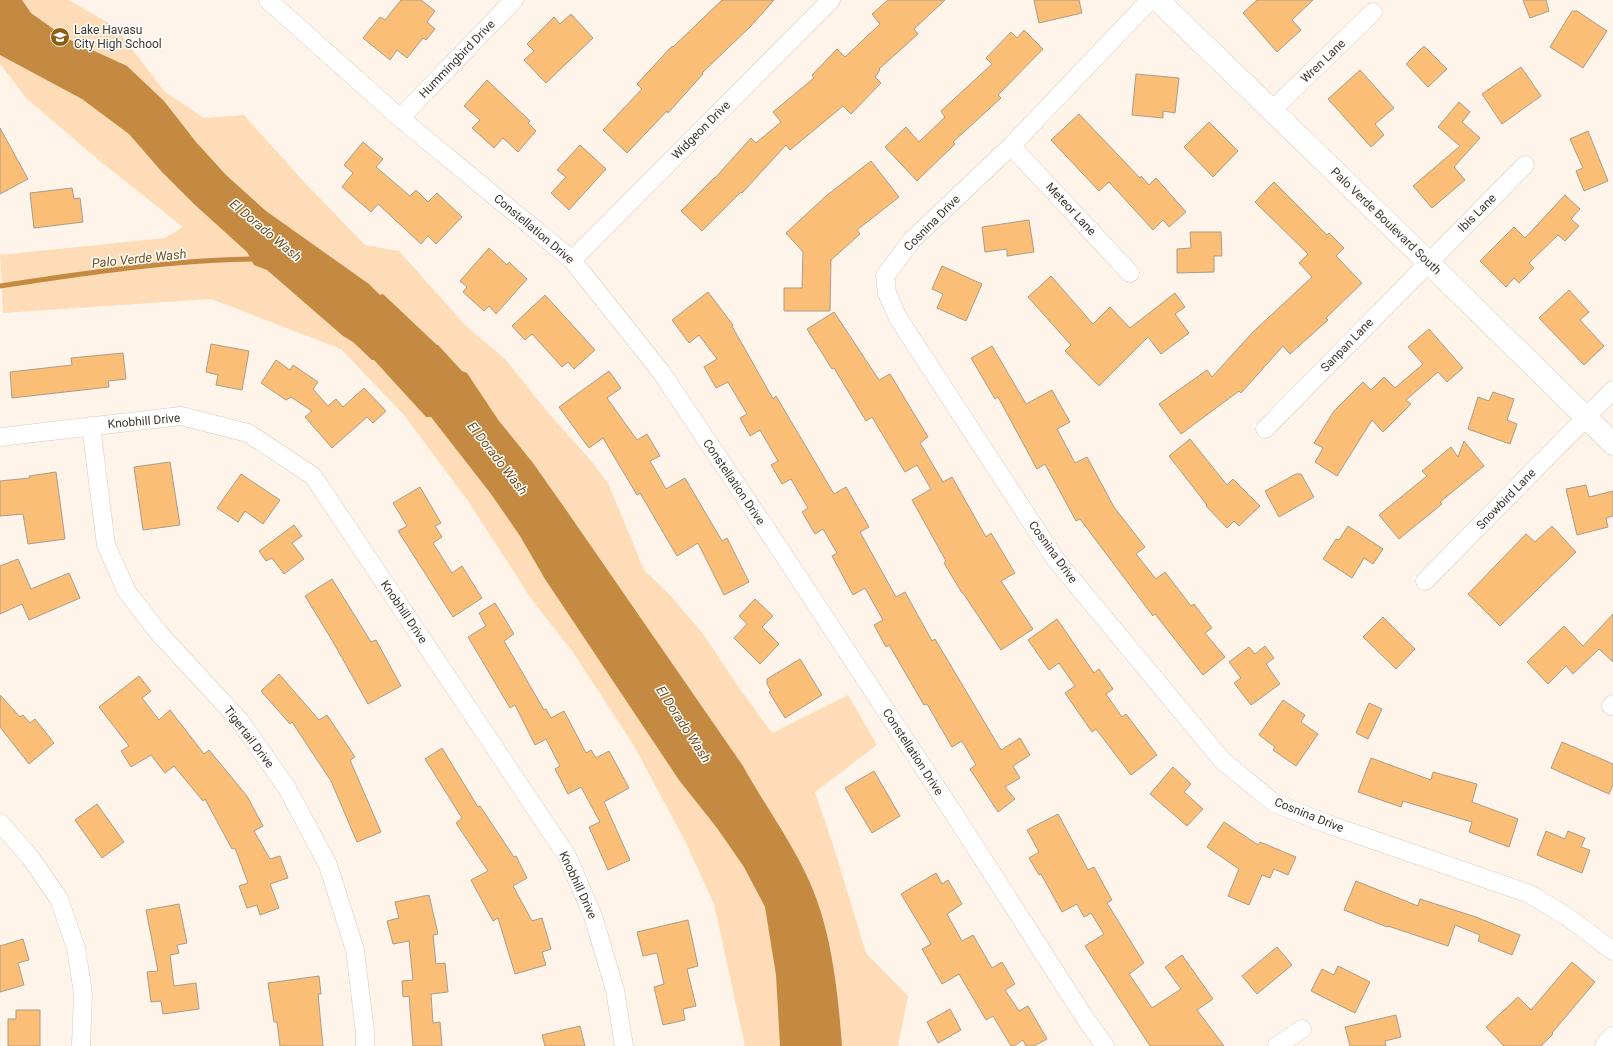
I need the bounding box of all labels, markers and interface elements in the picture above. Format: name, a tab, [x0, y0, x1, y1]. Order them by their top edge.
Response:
street label: Hummingbird Drive	[416, 17, 498, 101]
place label: Lake Havasu City High School	[74, 23, 162, 51]
school or university icon: Lake Havasu City High School	[49, 26, 71, 48]
street label: Wren Lane	[1298, 36, 1348, 86]
street label: Widgeon Drive	[669, 98, 733, 162]
street label: Palo Verde Boulevard South	[1328, 165, 1444, 277]
street label: Meteor Lane	[1043, 180, 1099, 238]
street label: Constellation Drive	[491, 191, 577, 267]
street label: Ibis Lane	[1455, 191, 1499, 235]
street label: Cosnina Drive	[901, 192, 963, 254]
water label: El Dorado Wash	[227, 196, 304, 265]
water label: Palo Verde Wash	[91, 246, 187, 271]
street label: Sanpan Lane	[1318, 315, 1376, 375]
street label: Knobhill Drive	[107, 411, 181, 431]
water label: El Dorado Wash	[464, 419, 531, 498]
street label: Constellation Drive	[700, 436, 768, 528]
street label: Snowbird Lane	[1474, 466, 1538, 532]
street label: Cosnina Drive	[1026, 518, 1080, 586]
street label: Knobhill Drive	[378, 578, 430, 646]
water label: El Dorado Wash	[653, 683, 714, 766]
street label: Tigertail Drive	[221, 703, 277, 771]
street label: Constellation Drive	[880, 706, 946, 798]
street label: Cosnina Drive	[1272, 795, 1346, 835]
street label: Knobhill Drive	[556, 849, 600, 921]

